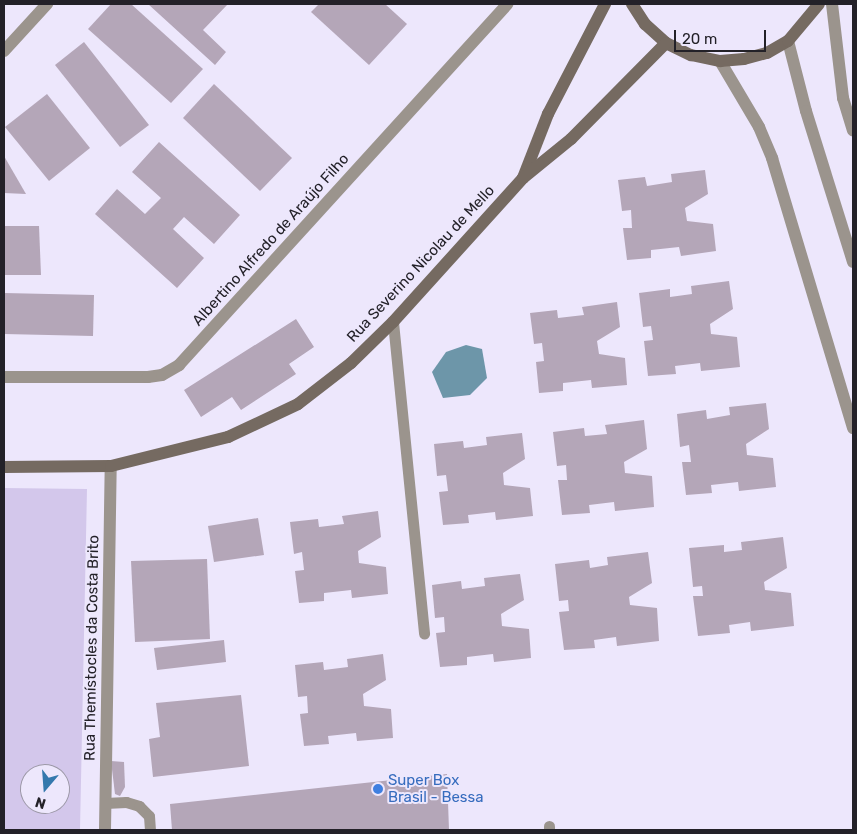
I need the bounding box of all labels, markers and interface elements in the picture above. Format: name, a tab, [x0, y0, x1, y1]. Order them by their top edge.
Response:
scale bar	[677, 20, 770, 52]
text: 20 m	[682, 30, 717, 48]
street label: Albertino Alfredo de Araújo Filho	[189, 150, 353, 330]
street label: Rua Severino Nicolau de Mello	[343, 182, 499, 346]
street label: Rua Themístocles da Costa Brito	[81, 535, 103, 761]
north arrow	[20, 764, 70, 814]
place label: Super Box Brasil - Bessa	[388, 771, 483, 806]
marker: Super Box Brasil - Bessa	[372, 783, 384, 795]
text: N	[33, 793, 48, 812]

